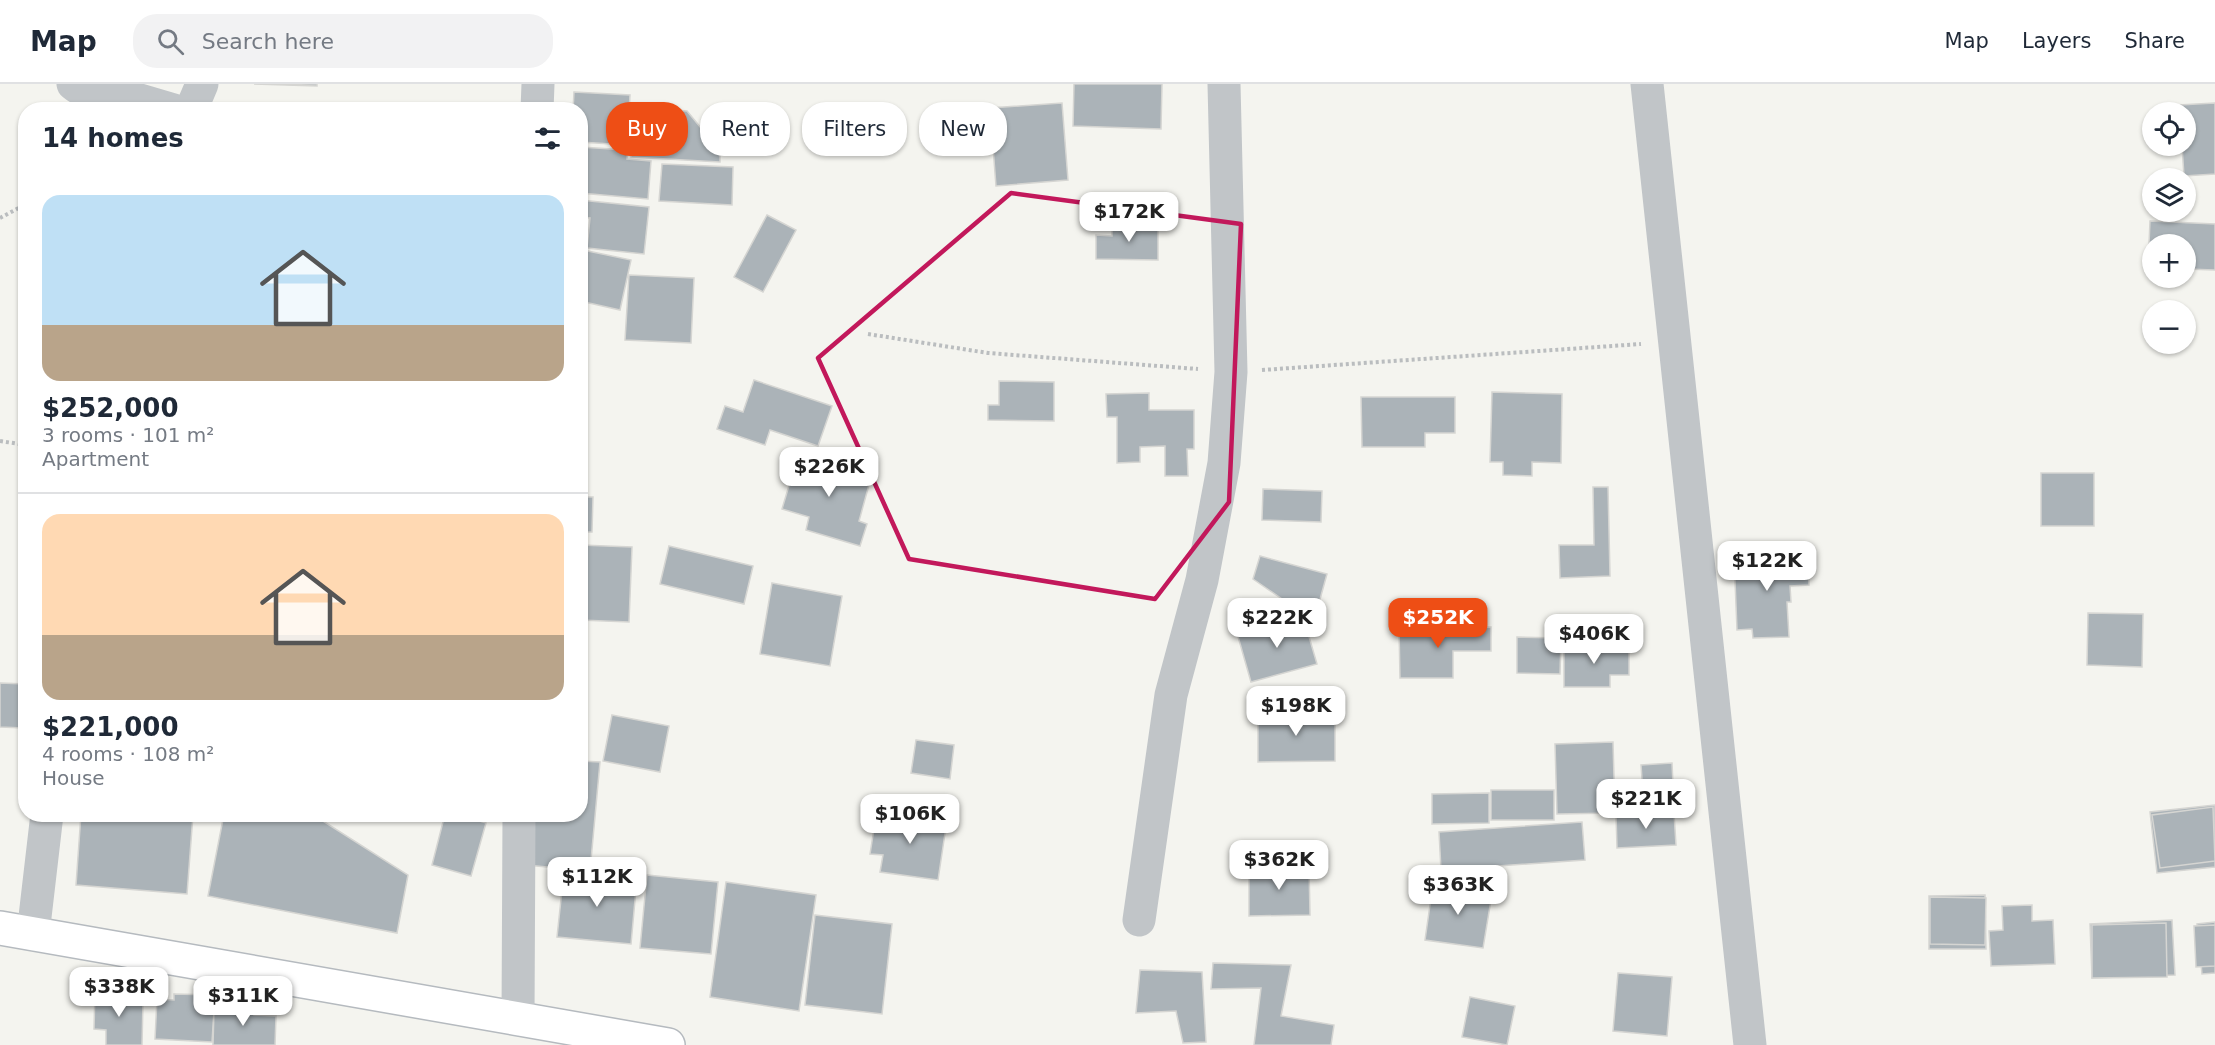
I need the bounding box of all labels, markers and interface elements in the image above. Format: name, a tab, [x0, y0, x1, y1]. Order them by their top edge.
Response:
search box	[133, 14, 553, 68]
text: Map	[30, 25, 97, 58]
icon: search	[154, 25, 187, 58]
text: Search here	[202, 29, 334, 54]
text: Map	[1945, 29, 1989, 53]
text: Layers	[2022, 29, 2091, 53]
text: Share	[2124, 29, 2185, 53]
chip: Buy	[606, 102, 688, 156]
chip: Rent	[700, 102, 790, 156]
chip: Filters	[802, 102, 907, 156]
chip: New	[919, 102, 1007, 156]
map controls	[2142, 102, 2196, 354]
button: locate	[2142, 102, 2196, 156]
icon: filters	[531, 122, 564, 155]
text: 14 homes	[42, 123, 184, 153]
button: layers	[2142, 168, 2196, 222]
pin: $172K	[1087, 192, 1171, 243]
text: $172K	[1093, 199, 1165, 223]
icon: home	[249, 234, 357, 342]
button: +	[2142, 234, 2196, 288]
button: −	[2142, 300, 2196, 354]
text: $252,000	[42, 393, 179, 423]
text: 3 rooms · 101 m²	[42, 423, 214, 447]
text: Apartment	[42, 447, 149, 471]
pin: $226K	[787, 447, 871, 498]
text: $226K	[793, 454, 865, 478]
pin: $122K	[1725, 541, 1809, 592]
text: $122K	[1731, 548, 1803, 572]
icon: home	[249, 553, 357, 661]
pin: $222K	[1235, 598, 1319, 649]
pin: $252K	[1396, 598, 1480, 649]
text: $222K	[1241, 605, 1313, 629]
text: $252K	[1402, 605, 1474, 629]
pin: $406K	[1552, 614, 1636, 665]
text: $406K	[1558, 621, 1630, 645]
pin: $198K	[1254, 686, 1338, 737]
text: $198K	[1260, 693, 1332, 717]
text: $221,000	[42, 712, 179, 742]
text: 4 rooms · 108 m²	[42, 742, 214, 766]
text: House	[42, 766, 105, 790]
pin: $221K	[1604, 779, 1688, 830]
text: $221K	[1610, 786, 1682, 810]
pin: $106K	[868, 794, 952, 845]
text: $106K	[874, 801, 946, 825]
pin: $362K	[1237, 840, 1321, 891]
text: $362K	[1243, 847, 1315, 871]
pin: $112K	[555, 857, 639, 908]
text: $112K	[561, 864, 633, 888]
pin: $363K	[1416, 865, 1500, 916]
text: $363K	[1422, 872, 1494, 896]
pin: $338K	[77, 967, 161, 1018]
text: $338K	[83, 974, 155, 998]
pin: $311K	[201, 976, 285, 1027]
text: $311K	[207, 983, 279, 1007]

